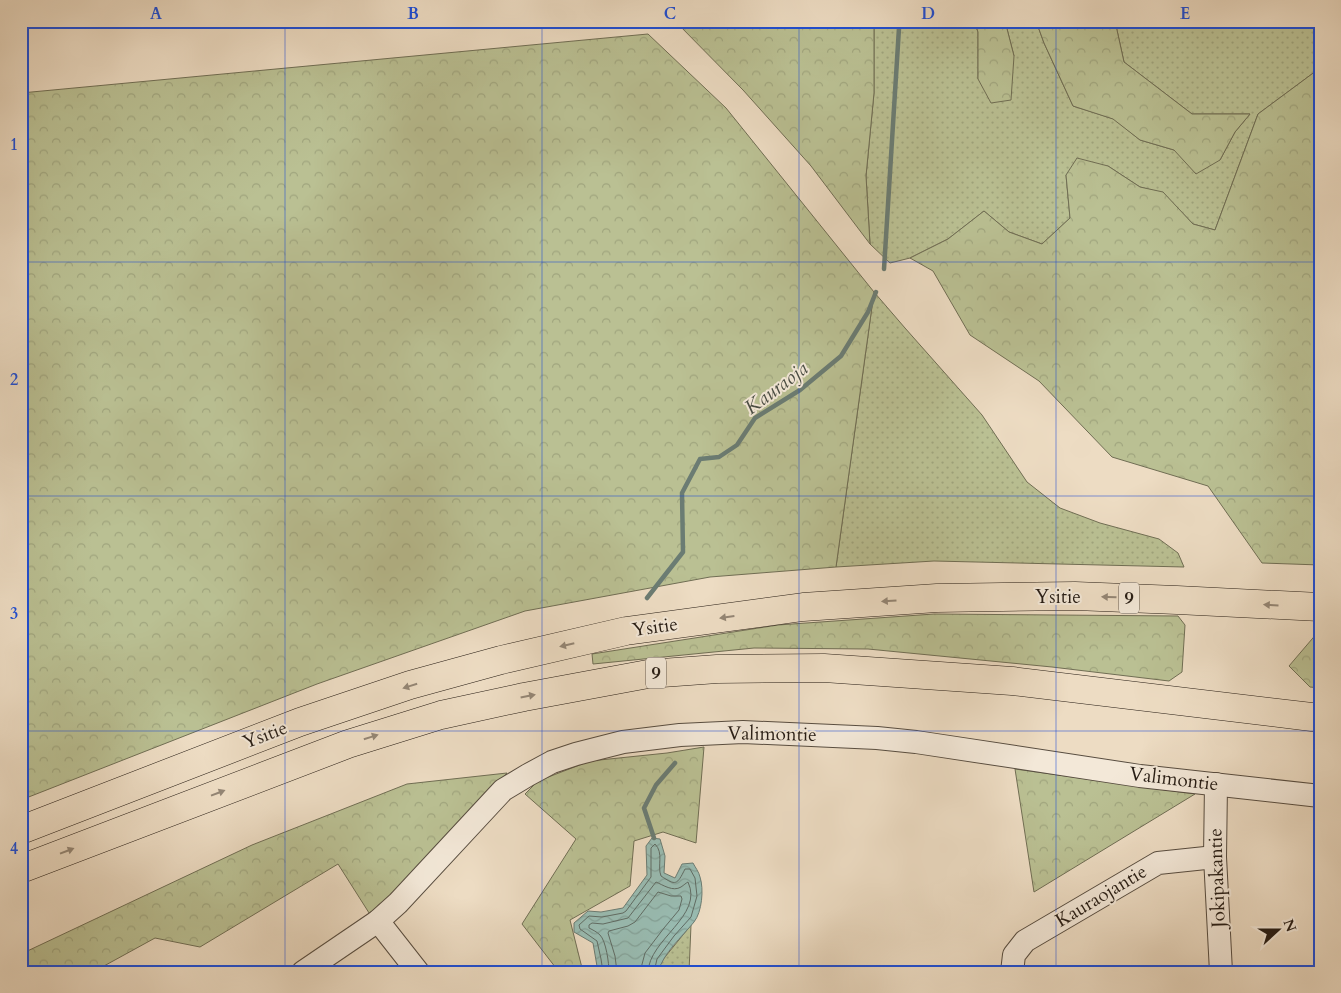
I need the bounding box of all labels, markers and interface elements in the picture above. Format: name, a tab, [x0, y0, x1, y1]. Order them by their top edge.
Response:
text: A	[150, 3, 162, 25]
text: B	[407, 3, 419, 25]
text: C	[664, 3, 676, 25]
text: D	[921, 3, 935, 25]
text: E	[1180, 3, 1190, 25]
text: 1	[10, 134, 18, 156]
water label: Kauraoja	[739, 355, 813, 421]
text: 2	[10, 369, 18, 391]
road number: 9	[1119, 582, 1139, 614]
street label: Ysitie	[1035, 584, 1081, 610]
one-way arrow	[1100, 593, 1116, 601]
one-way arrow	[880, 598, 896, 606]
one-way arrow	[1263, 600, 1279, 608]
text: 3	[10, 603, 18, 625]
street label: Ysitie	[630, 611, 680, 643]
one-way arrow	[719, 613, 735, 621]
one-way arrow	[559, 641, 575, 649]
road number: 9	[646, 658, 666, 688]
one-way arrow	[402, 682, 417, 690]
one-way arrow	[520, 692, 536, 700]
street label: Ysitie	[239, 715, 291, 755]
street label: Valimontie	[727, 720, 817, 748]
one-way arrow	[364, 733, 379, 741]
street label: Valimontie	[1128, 761, 1220, 797]
one-way arrow	[211, 789, 226, 796]
street label: Jokipakantie	[1202, 828, 1232, 931]
text: 4	[10, 838, 18, 860]
one-way arrow	[59, 847, 74, 854]
street label: Kauraojantie	[1050, 858, 1152, 934]
north arrow	[1254, 906, 1304, 956]
text: N	[1279, 916, 1301, 935]

